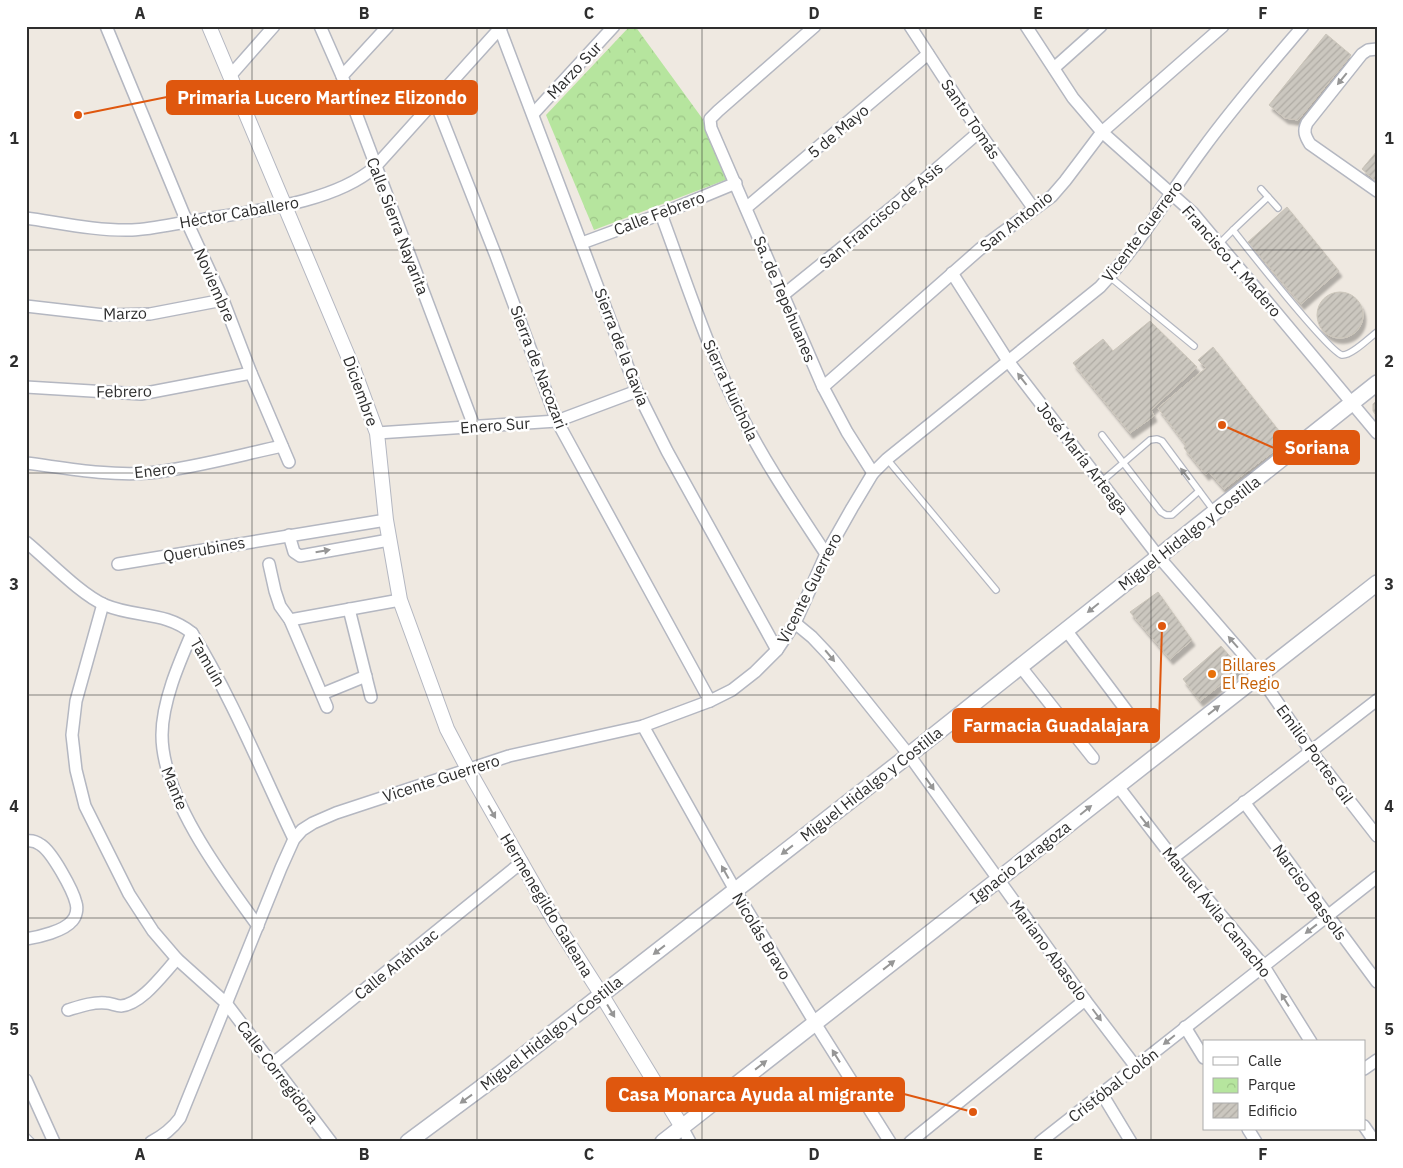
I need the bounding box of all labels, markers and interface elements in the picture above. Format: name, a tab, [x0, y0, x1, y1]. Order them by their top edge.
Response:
text: A	[135, 3, 146, 23]
text: B	[359, 3, 370, 23]
text: C	[584, 3, 594, 23]
text: D	[808, 3, 820, 23]
text: E	[1033, 3, 1043, 23]
text: F	[1258, 3, 1268, 23]
street label: Marzo Sur	[542, 37, 606, 103]
one-way arrow	[1336, 72, 1347, 85]
street label: Santo Tomás	[937, 75, 1005, 163]
callout: Primaria Lucero Martínez Elizondo	[167, 81, 477, 114]
text: Primaria Lucero Martínez Elizondo	[177, 86, 467, 109]
street label: 5 de Mayo	[803, 100, 873, 162]
text: 1	[9, 128, 19, 148]
text: 1	[1384, 128, 1394, 148]
street label: Calle Sierra Nayarita	[363, 154, 434, 298]
street label: San Francisco de Asis	[815, 158, 947, 272]
street label: Vicente Guerrero	[1097, 176, 1187, 286]
street label: San Antonio	[976, 186, 1056, 256]
street label: Calle Febrero	[611, 187, 707, 239]
street label: Héctor Caballero	[178, 192, 300, 232]
street label: Francisco I. Madero	[1178, 201, 1286, 321]
street label: Sa. de Tepehuanes	[749, 233, 821, 365]
street label: Noviembre	[190, 245, 240, 325]
street label: Sierra de la Gavia	[590, 285, 654, 409]
street label: Marzo	[103, 303, 147, 323]
street label: Sierra de Nacozari	[506, 303, 572, 431]
street label: Sierra Huichola	[699, 336, 763, 444]
text: 2	[9, 351, 19, 371]
text: 2	[1384, 351, 1394, 371]
street label: Diciembre	[339, 353, 383, 429]
one-way arrow	[1016, 373, 1027, 386]
street label: Febrero	[96, 381, 152, 401]
street label: José María Arteaga	[1033, 398, 1133, 519]
street label: Enero Sur	[459, 413, 531, 437]
callout: Soriana	[1274, 431, 1359, 464]
text: Soriana	[1284, 436, 1350, 459]
street label: Enero	[133, 458, 177, 482]
one-way arrow	[1180, 468, 1191, 481]
street label: Miguel Hidalgo y Costilla	[1114, 471, 1264, 595]
street label: Vicente Guerrero	[772, 529, 846, 647]
street label: Querubines	[161, 532, 247, 566]
one-way arrow	[315, 547, 331, 555]
text: 3	[9, 574, 19, 594]
text: 3	[1384, 574, 1394, 594]
one-way arrow	[1087, 603, 1100, 614]
street label: Tamuín	[186, 634, 230, 690]
one-way arrow	[1227, 637, 1239, 649]
one-way arrow	[824, 649, 835, 662]
place label: Billares El Regio	[1222, 655, 1280, 693]
marker: Billares El Regio	[1206, 668, 1218, 680]
street label: Emilio Portes Gil	[1272, 700, 1358, 808]
one-way arrow	[1207, 705, 1221, 715]
callout: Farmacia Guadalajara	[953, 709, 1159, 742]
text: Farmacia Guadalajara	[963, 714, 1149, 737]
street label: Miguel Hidalgo y Costilla	[796, 722, 946, 846]
street label: Vicente Guerrero	[380, 750, 502, 806]
street label: Mante	[157, 763, 193, 813]
one-way arrow	[925, 777, 935, 791]
text: 4	[9, 796, 19, 816]
text: 4	[1384, 796, 1394, 816]
one-way arrow	[488, 805, 497, 818]
one-way arrow	[1079, 805, 1092, 816]
one-way arrow	[1140, 815, 1150, 829]
street label: Ignacio Zaragoza	[966, 816, 1075, 908]
street label: Hermenegildo Galeana	[496, 829, 598, 981]
street label: Narciso Bassols	[1268, 840, 1352, 944]
street label: Manuel Ávila Camacho	[1158, 842, 1277, 981]
one-way arrow	[781, 844, 794, 855]
one-way arrow	[720, 866, 729, 879]
street label: Nicolás Bravo	[728, 889, 796, 983]
street label: Mariano Abasolo	[1006, 896, 1092, 1004]
one-way arrow	[1305, 923, 1318, 934]
street label: Calle Anáhuac	[350, 924, 442, 1004]
one-way arrow	[653, 944, 666, 955]
one-way arrow	[882, 959, 895, 970]
street label: Miguel Hidalgo y Costilla	[476, 971, 626, 1095]
one-way arrow	[1280, 994, 1290, 1007]
one-way arrow	[607, 1005, 616, 1018]
one-way arrow	[1091, 1008, 1102, 1021]
street label: Calle Corregidora	[233, 1016, 324, 1128]
text: 5	[9, 1019, 19, 1039]
text: 5	[1384, 1019, 1394, 1039]
one-way arrow	[1163, 1034, 1176, 1045]
legend	[1203, 1040, 1366, 1130]
street label: Cristóbal Colón	[1064, 1043, 1162, 1127]
one-way arrow	[831, 1050, 840, 1063]
text: Calle	[1248, 1051, 1282, 1070]
one-way arrow	[755, 1059, 768, 1070]
text: Parque	[1248, 1075, 1296, 1094]
callout: Casa Monarca Ayuda al migrante	[607, 1078, 904, 1111]
text: Casa Monarca Ayuda al migrante	[618, 1083, 894, 1106]
one-way arrow	[459, 1094, 473, 1104]
text: Edificio	[1248, 1101, 1297, 1120]
text: A	[135, 1144, 146, 1164]
text: B	[359, 1144, 370, 1164]
text: C	[584, 1144, 594, 1164]
text: D	[808, 1144, 820, 1164]
text: E	[1033, 1144, 1043, 1164]
text: F	[1258, 1144, 1268, 1164]

